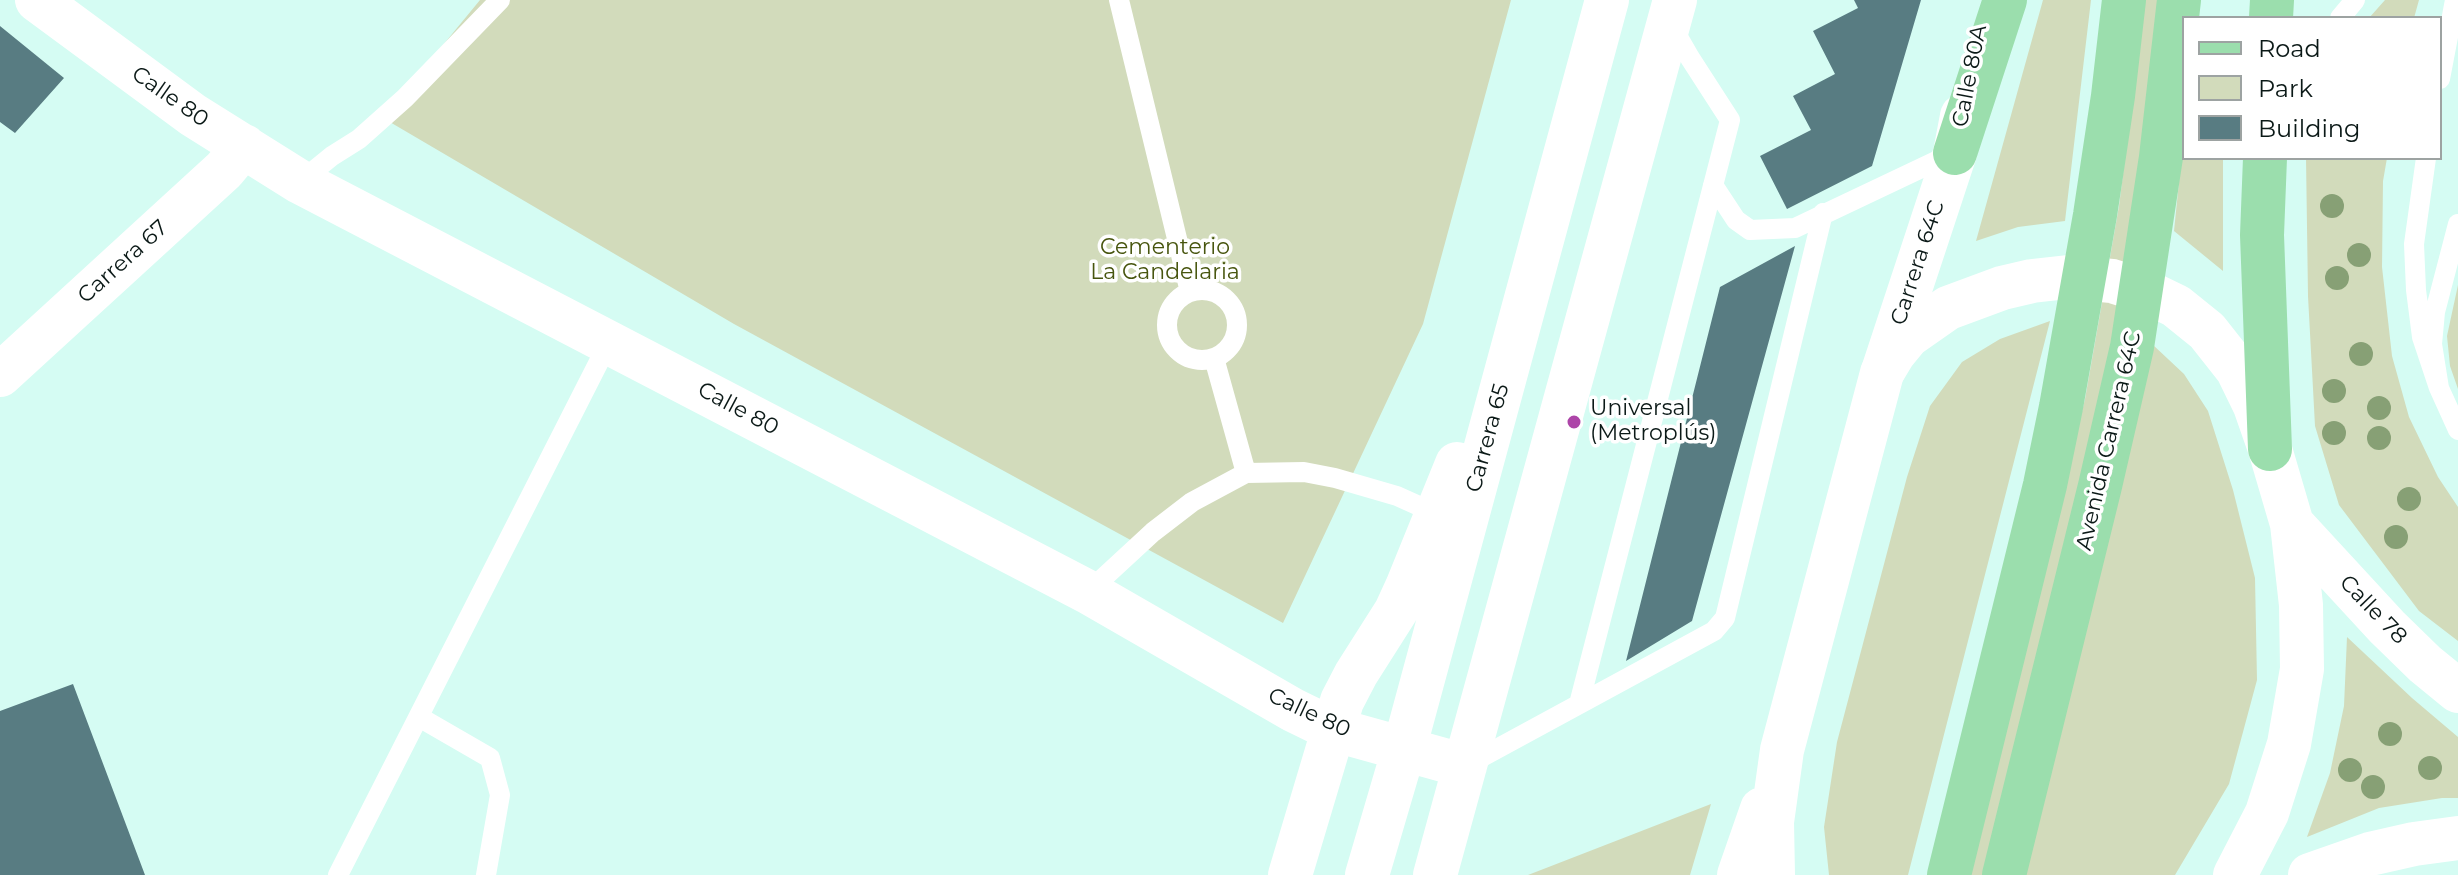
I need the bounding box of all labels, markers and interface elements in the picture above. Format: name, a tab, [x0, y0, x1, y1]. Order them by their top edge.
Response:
legend	[2182, 16, 2442, 160]
street label: Calle 80A	[1947, 23, 1993, 129]
text: Road	[2258, 34, 2321, 63]
street label: Calle 80	[126, 61, 214, 133]
text: Park	[2258, 74, 2313, 103]
text: Building	[2258, 114, 2361, 143]
street label: Carrera 64C	[1885, 197, 1951, 329]
street label: Carrera 67	[73, 215, 173, 309]
park label: Cementerio La Candelaria	[1090, 235, 1240, 286]
street label: Avenida Carrera 64C	[2071, 329, 2147, 553]
street label: Calle 80	[693, 377, 783, 441]
street label: Carrera 65	[1461, 381, 1515, 495]
place label: Universal (Metroplús)	[1590, 396, 1716, 448]
marker: Universal (Metroplús)	[1565, 413, 1583, 431]
street label: Calle 78	[2334, 570, 2412, 650]
street label: Calle 80	[1264, 682, 1354, 744]

